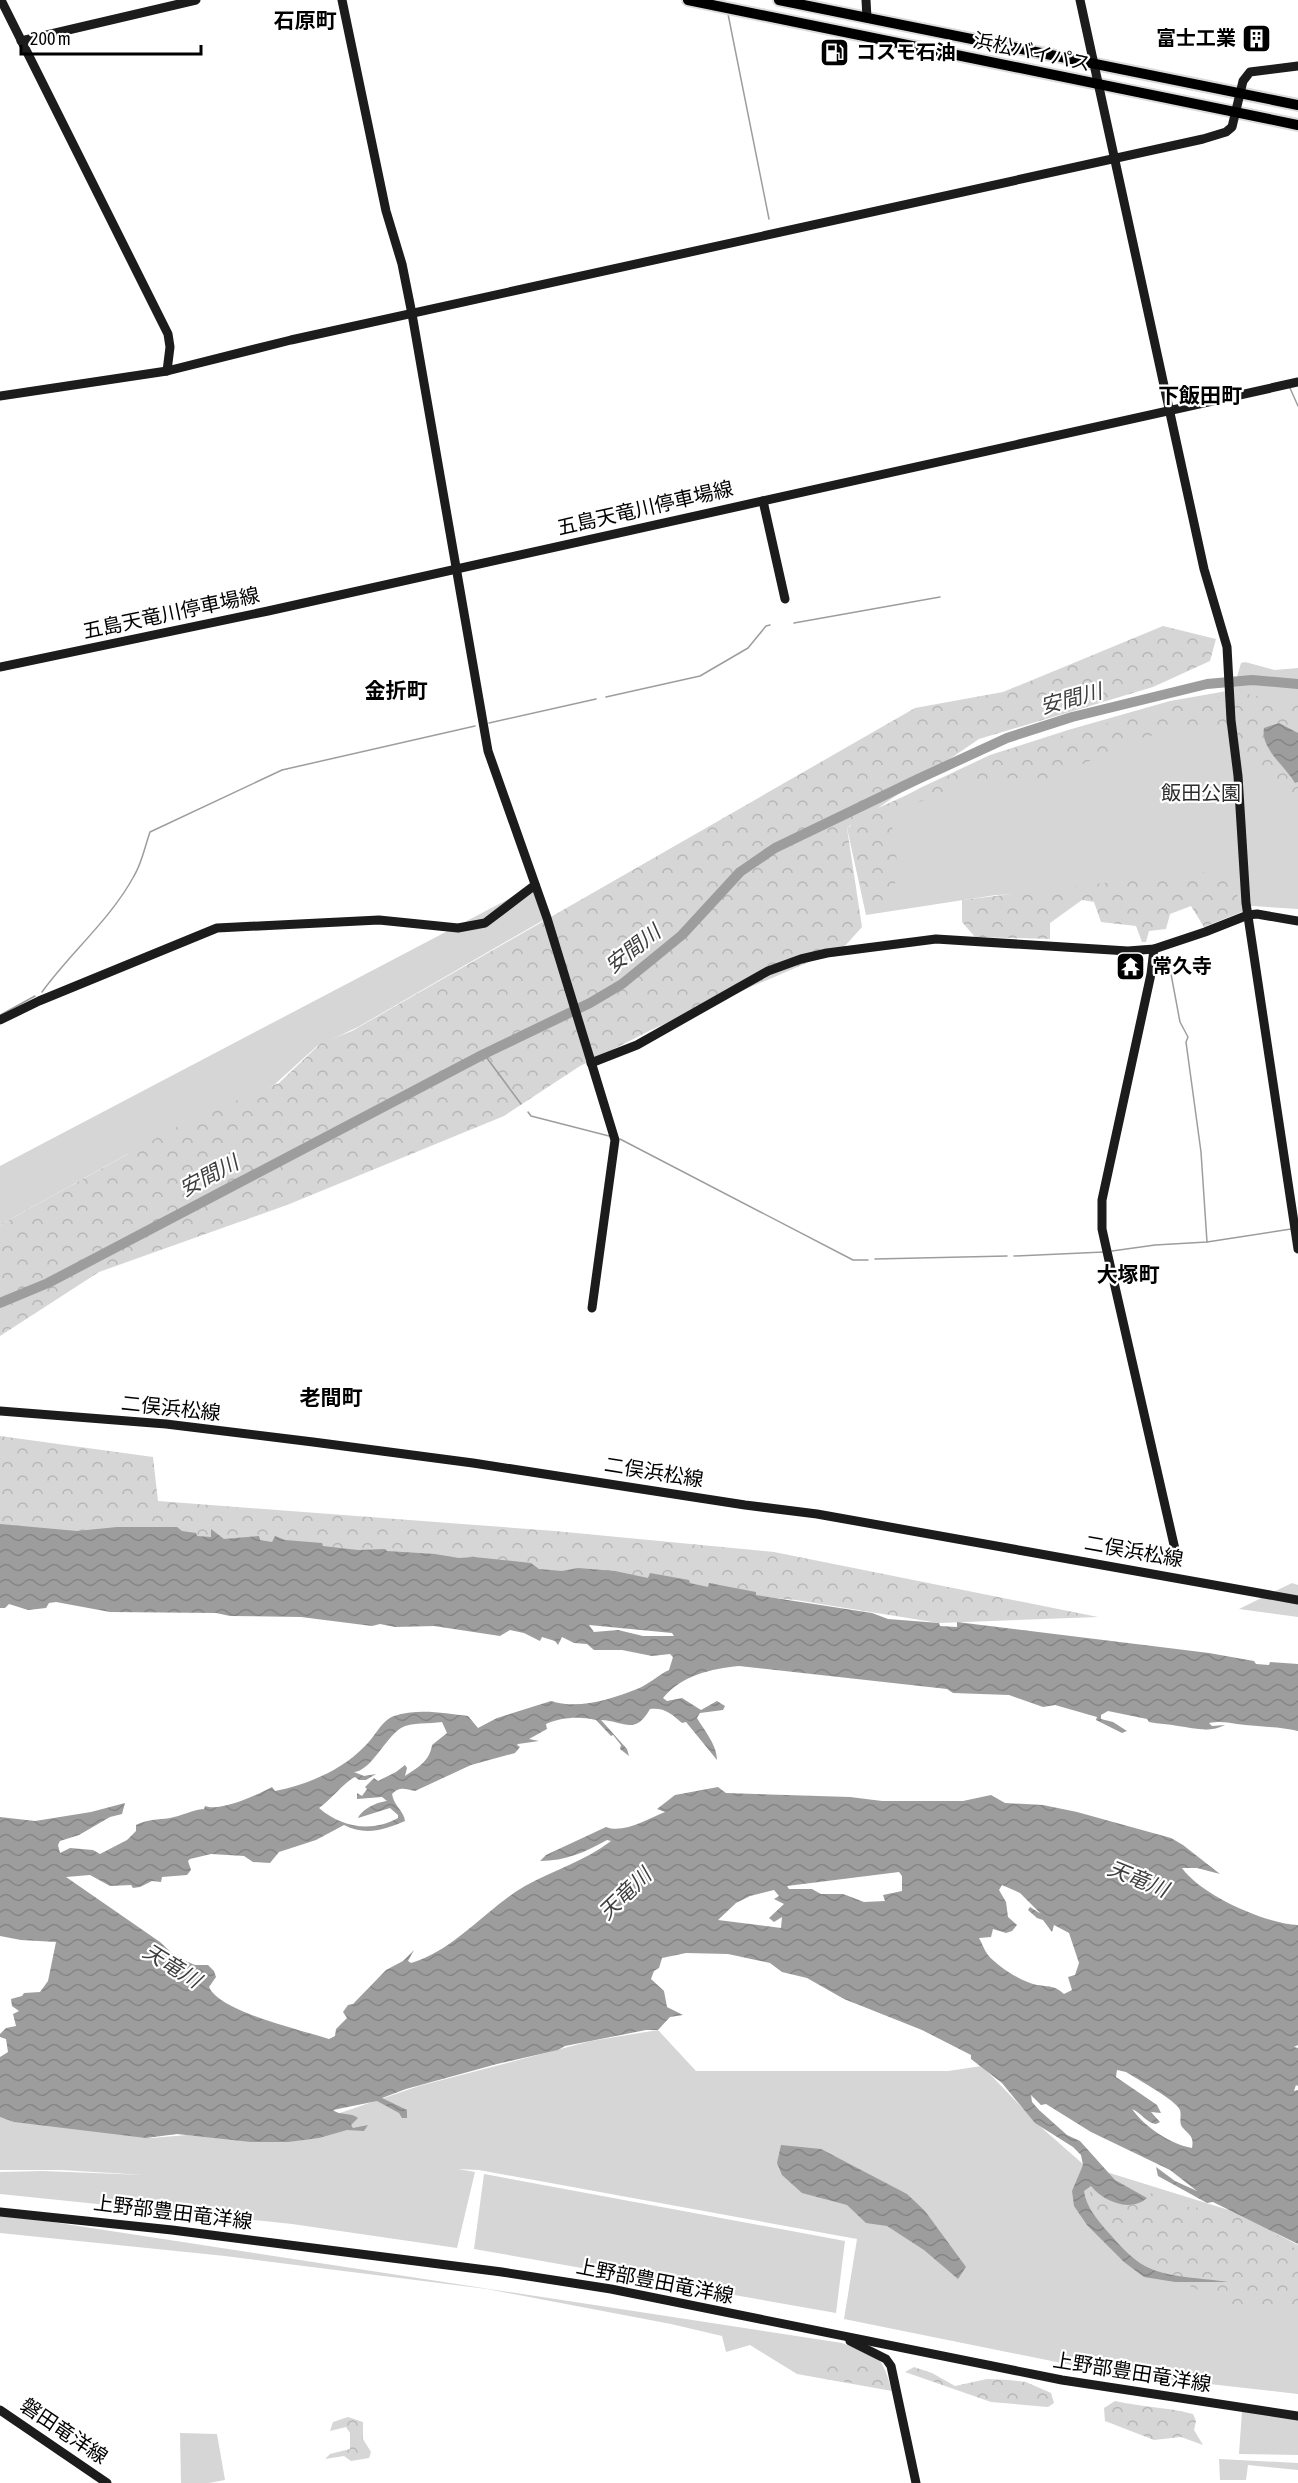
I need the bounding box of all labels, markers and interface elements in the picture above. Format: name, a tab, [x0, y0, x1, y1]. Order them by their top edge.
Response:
district label: 石原町	[274, 8, 337, 32]
scale bar	[21, 18, 201, 56]
building icon: 富士工業	[1241, 22, 1273, 54]
place label: 富士工業	[1156, 26, 1236, 49]
text: 200 m	[30, 28, 71, 49]
street label: 浜松バイパス	[971, 28, 1093, 75]
fuel station icon: コスモ石油	[819, 36, 851, 68]
place label: コスモ石油	[856, 40, 956, 63]
district label: 下飯田町	[1158, 383, 1242, 407]
street label: 五島天竜川停車場線	[555, 476, 735, 539]
street label: 五島天竜川停車場線	[80, 583, 261, 642]
district label: 金折町	[365, 678, 428, 702]
water label: 安間川	[1037, 678, 1106, 718]
park label: 飯田公園	[1161, 781, 1241, 804]
water label: 安間川	[600, 918, 666, 977]
temple icon: 常久寺	[1115, 950, 1147, 982]
place label: 常久寺	[1152, 954, 1212, 977]
water label: 安間川	[175, 1149, 244, 1201]
district label: 大塚町	[1097, 1262, 1160, 1286]
district label: 老間町	[300, 1385, 363, 1409]
street label: 二俣浜松線	[120, 1391, 222, 1424]
street label: 二俣浜松線	[603, 1452, 705, 1491]
street label: 二俣浜松線	[1083, 1530, 1185, 1571]
water label: 天竜川	[1105, 1855, 1174, 1902]
water label: 天竜川	[593, 1861, 657, 1924]
water label: 天竜川	[139, 1938, 207, 1993]
street label: 上野部豊田竜洋線	[92, 2190, 254, 2233]
street label: 上野部豊田竜洋線	[574, 2254, 736, 2307]
street label: 上野部豊田竜洋線	[1051, 2348, 1213, 2395]
street label: 磐田竜洋線	[16, 2393, 112, 2468]

